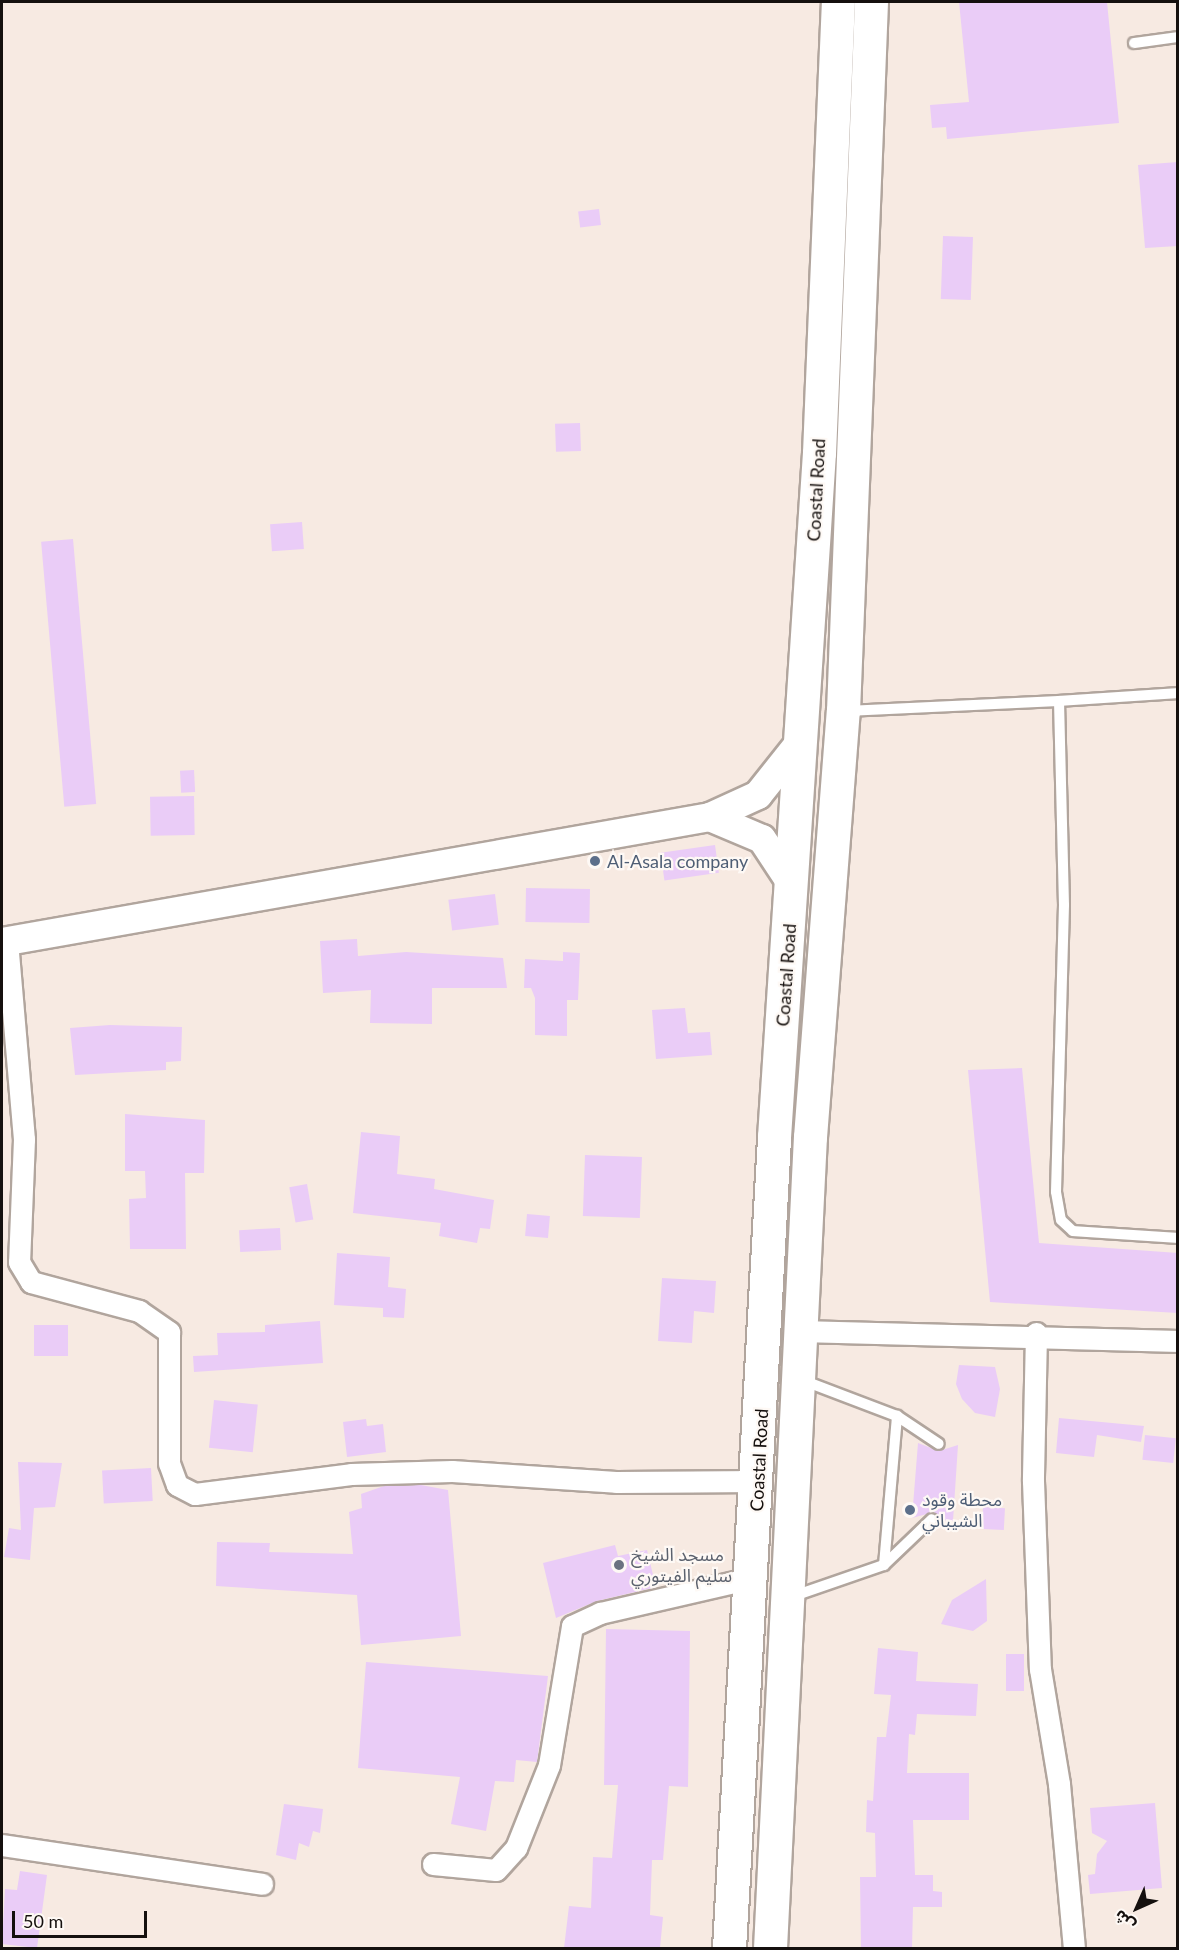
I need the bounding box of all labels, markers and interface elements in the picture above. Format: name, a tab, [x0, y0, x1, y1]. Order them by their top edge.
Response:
street label: Coastal Road	[803, 438, 829, 542]
place label: Al-Asala company	[607, 850, 748, 872]
marker: Al-Asala company	[588, 854, 602, 868]
street label: Coastal Road	[772, 923, 800, 1027]
street label: Coastal Road	[746, 1408, 772, 1512]
place label: محطة وقود الشيباني	[922, 1489, 1002, 1532]
marker: محطة وقود الشيباني	[903, 1503, 917, 1517]
place label: مسجد الشيخ سليم الفيتوري	[631, 1544, 732, 1586]
marker: مسجد الشيخ سليم الفيتوري	[612, 1558, 626, 1572]
north arrow	[1107, 1878, 1167, 1938]
scale bar	[15, 1899, 150, 1937]
text: ش	[1109, 1907, 1138, 1936]
text: 50 m	[23, 1910, 63, 1932]

